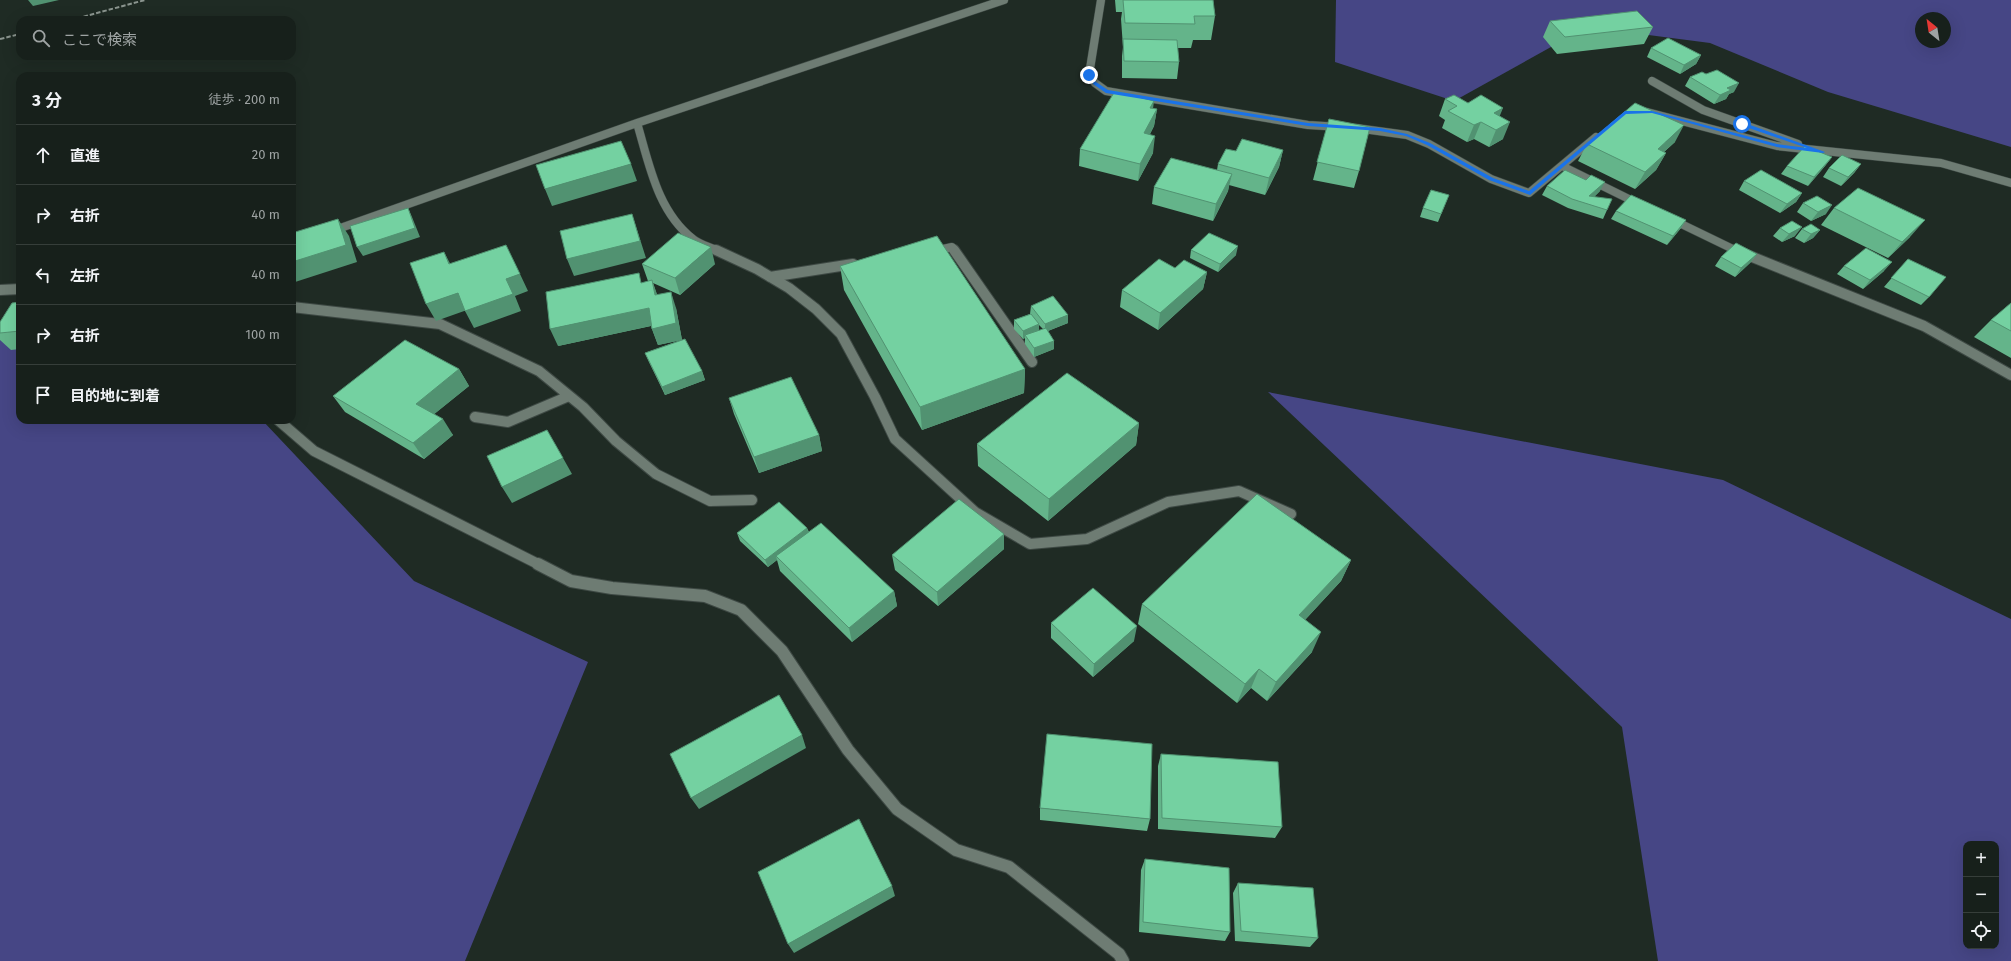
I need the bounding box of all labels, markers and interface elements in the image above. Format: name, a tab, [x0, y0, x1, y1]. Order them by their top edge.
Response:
north arrow	[1915, 12, 1951, 48]
search box	[16, 16, 296, 60]
icon: search	[30, 27, 52, 49]
text: ここで検索	[62, 31, 137, 49]
route end	[1080, 66, 1098, 84]
text: 3 分	[32, 90, 62, 111]
text: 徒歩 · 200 m	[208, 92, 280, 107]
route start	[1733, 115, 1751, 133]
icon: ahead	[32, 144, 54, 166]
text: 直進	[70, 147, 100, 165]
text: 20 m	[252, 147, 280, 162]
icon: right	[32, 204, 54, 226]
text: 右折	[70, 207, 100, 225]
text: 40 m	[251, 207, 280, 222]
icon: left	[32, 264, 54, 286]
text: 左折	[70, 267, 100, 285]
text: 40 m	[251, 267, 280, 282]
icon: right	[32, 324, 54, 346]
text: 右折	[70, 327, 100, 345]
text: 100 m	[245, 327, 280, 342]
icon: arrive	[32, 384, 54, 406]
text: 目的地に到着	[70, 387, 160, 405]
map controls	[1963, 841, 1999, 949]
button: +	[1963, 841, 1999, 877]
button: −	[1963, 877, 1999, 913]
button: locate	[1963, 913, 1999, 949]

